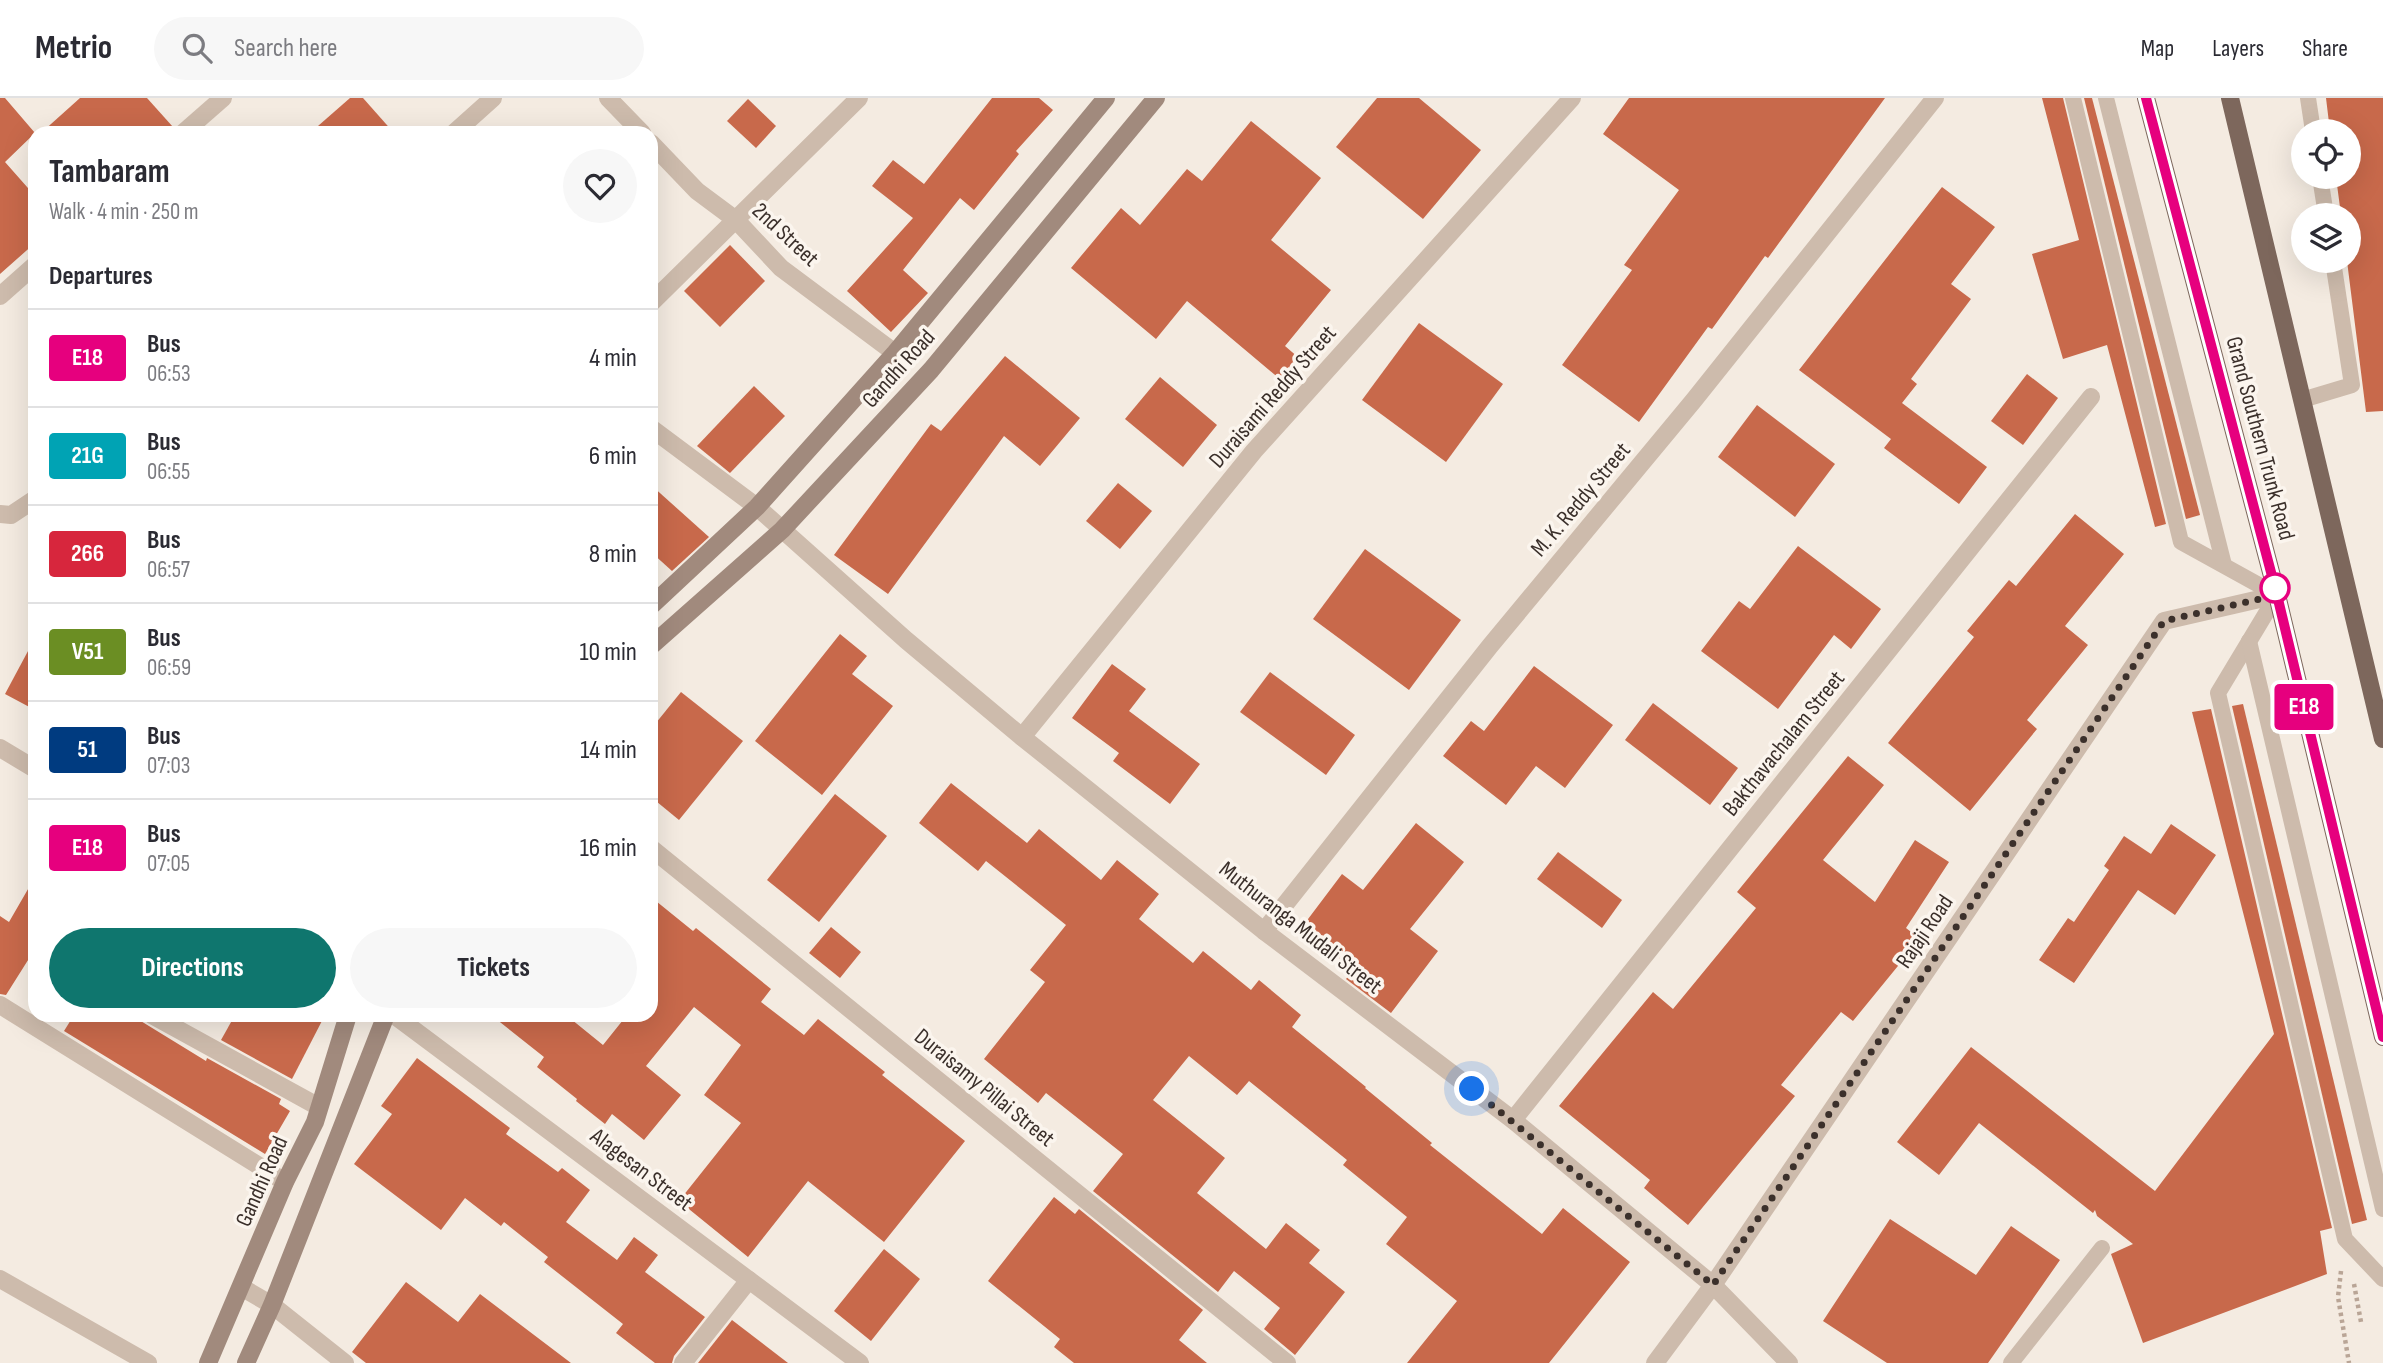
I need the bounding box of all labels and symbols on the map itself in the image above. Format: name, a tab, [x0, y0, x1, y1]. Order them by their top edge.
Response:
street label: 2nd Street	[746, 197, 825, 273]
street label: Duraisami Reddy Street	[1203, 320, 1342, 474]
street label: Gandhi Road	[856, 324, 941, 414]
street label: Grand Southern Trunk Road	[2219, 334, 2301, 543]
street label: M. K. Reddy Street	[1525, 437, 1637, 562]
unlabelled marker	[2260, 573, 2290, 603]
street label: Bakthavachalam Street	[1717, 665, 1851, 822]
line badge: E18	[2264, 684, 2344, 730]
street label: Muthuranga Mudali Street	[1213, 855, 1387, 1000]
street label: Rajaji Road	[1890, 890, 1960, 974]
street label: Duraisamy Pillai Street	[909, 1023, 1060, 1153]
your location	[1454, 1071, 1489, 1106]
street label: Alagesan Street	[584, 1122, 698, 1217]
street label: Gandhi Road	[230, 1132, 294, 1231]

